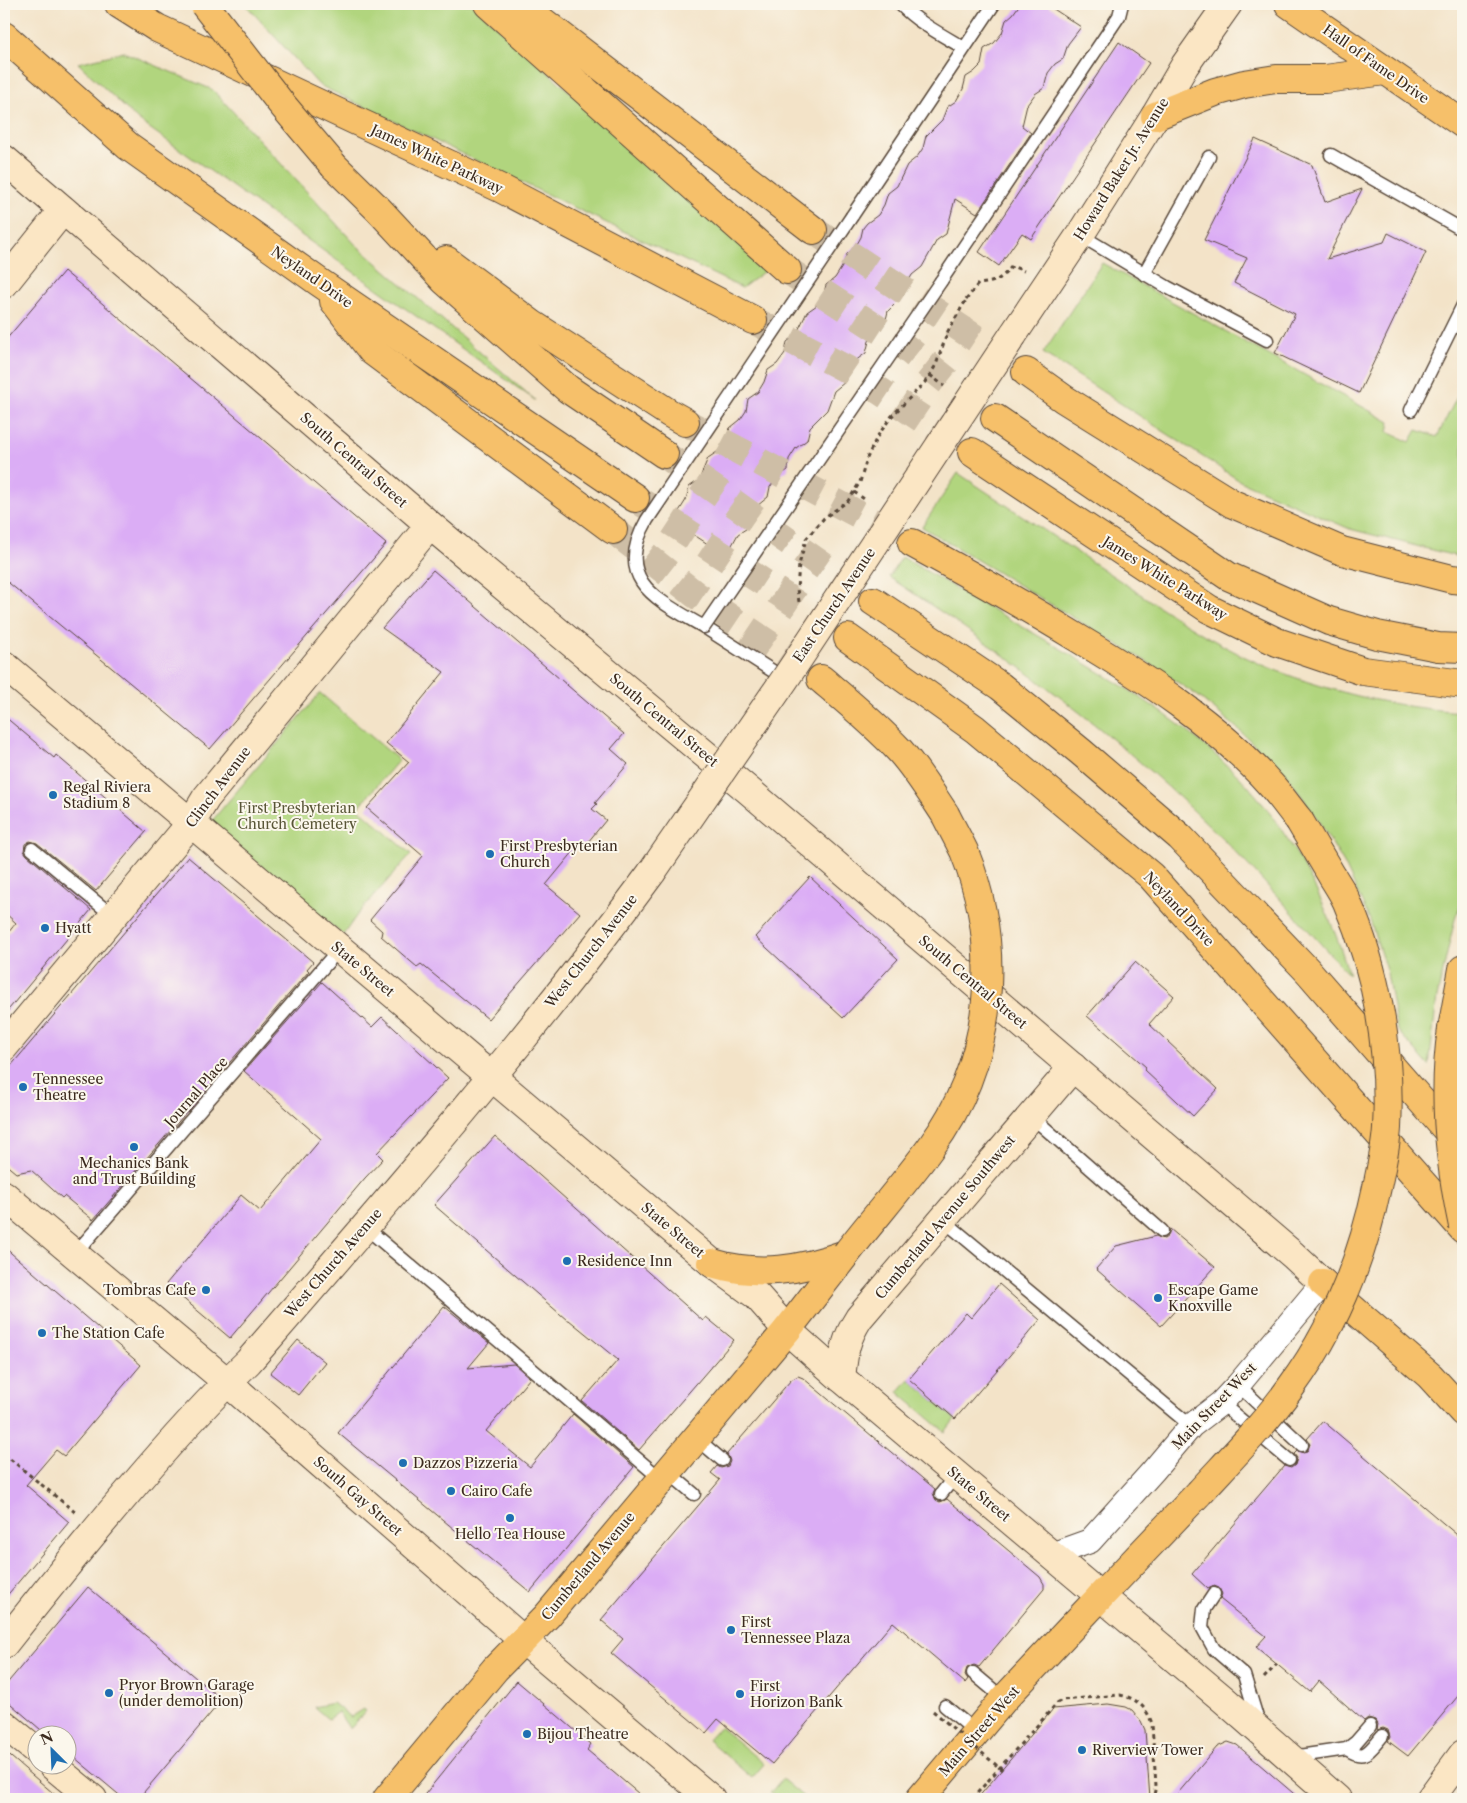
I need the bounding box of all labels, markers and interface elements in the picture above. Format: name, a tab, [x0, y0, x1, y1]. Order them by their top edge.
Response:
street label: Hall of Fame Drive	[1319, 21, 1433, 107]
street label: Howard Baker Jr. Avenue	[1070, 94, 1173, 244]
street label: James White Parkway	[366, 120, 506, 198]
street label: Neyland Drive	[268, 242, 356, 312]
street label: South Central Street	[297, 409, 411, 511]
street label: James White Parkway	[1098, 531, 1231, 624]
street label: East Church Avenue	[789, 544, 879, 666]
street label: South Central Street	[606, 669, 722, 771]
street label: Clinch Avenue	[182, 743, 254, 831]
place label: Regal Riviera Stadium 8	[63, 778, 151, 812]
marker: Regal Riviera Stadium 8	[47, 789, 59, 801]
park label: First Presbyterian Church Cemetery	[237, 799, 357, 833]
place label: First Presbyterian Church	[500, 837, 618, 871]
marker: First Presbyterian Church	[484, 848, 496, 860]
street label: Neyland Drive	[1140, 868, 1218, 950]
street label: West Church Avenue	[540, 890, 641, 1012]
place label: Hyatt	[55, 919, 91, 937]
marker: Hyatt	[39, 922, 51, 934]
street label: South Central Street	[915, 931, 1031, 1033]
street label: State Street	[328, 937, 398, 1001]
street label: Journal Place	[159, 1053, 232, 1133]
place label: Tennessee Theatre	[33, 1070, 103, 1104]
marker: Tennessee Theatre	[17, 1081, 29, 1093]
street label: Cumberland Avenue Southwest	[871, 1131, 1019, 1303]
marker: Mechanics Bank and Trust Building	[128, 1141, 140, 1153]
place label: Mechanics Bank and Trust Building	[73, 1154, 196, 1188]
street label: State Street	[638, 1198, 708, 1262]
street label: West Church Avenue	[280, 1204, 386, 1322]
place label: Residence Inn	[577, 1252, 672, 1270]
marker: Residence Inn	[561, 1255, 573, 1267]
place label: Tombras Cafe	[103, 1281, 196, 1299]
place label: Escape Game Knoxville	[1168, 1281, 1258, 1315]
marker: Tombras Cafe	[200, 1284, 212, 1296]
marker: Escape Game Knoxville	[1152, 1292, 1164, 1304]
place label: The Station Cafe	[52, 1324, 165, 1342]
marker: The Station Cafe	[36, 1327, 48, 1339]
street label: Main Street West	[1168, 1359, 1260, 1453]
street label: South Gay Street	[310, 1452, 406, 1540]
place label: Dazzos Pizzeria	[413, 1454, 519, 1472]
marker: Dazzos Pizzeria	[397, 1457, 409, 1469]
street label: State Street	[944, 1462, 1014, 1526]
place label: Cairo Cafe	[461, 1482, 532, 1500]
marker: Cairo Cafe	[445, 1485, 457, 1497]
street label: Cumberland Avenue	[537, 1508, 639, 1624]
marker: Hello Tea House	[504, 1512, 516, 1524]
place label: Hello Tea House	[455, 1525, 565, 1543]
place label: First Tennessee Plaza	[741, 1613, 851, 1647]
marker: First Tennessee Plaza	[725, 1624, 737, 1636]
place label: Pryor Brown Garage (under demolition)	[119, 1676, 254, 1710]
place label: First Horizon Bank	[750, 1677, 844, 1711]
street label: Main Street West	[935, 1682, 1023, 1780]
marker: Pryor Brown Garage (under demolition)	[103, 1687, 115, 1699]
marker: First Horizon Bank	[734, 1688, 746, 1700]
place label: Bijou Theatre	[537, 1725, 629, 1743]
north arrow	[28, 1726, 78, 1776]
text: N	[37, 1727, 56, 1749]
marker: Bijou Theatre	[521, 1728, 533, 1740]
place label: Riverview Tower	[1092, 1741, 1204, 1759]
marker: Riverview Tower	[1076, 1744, 1088, 1756]

